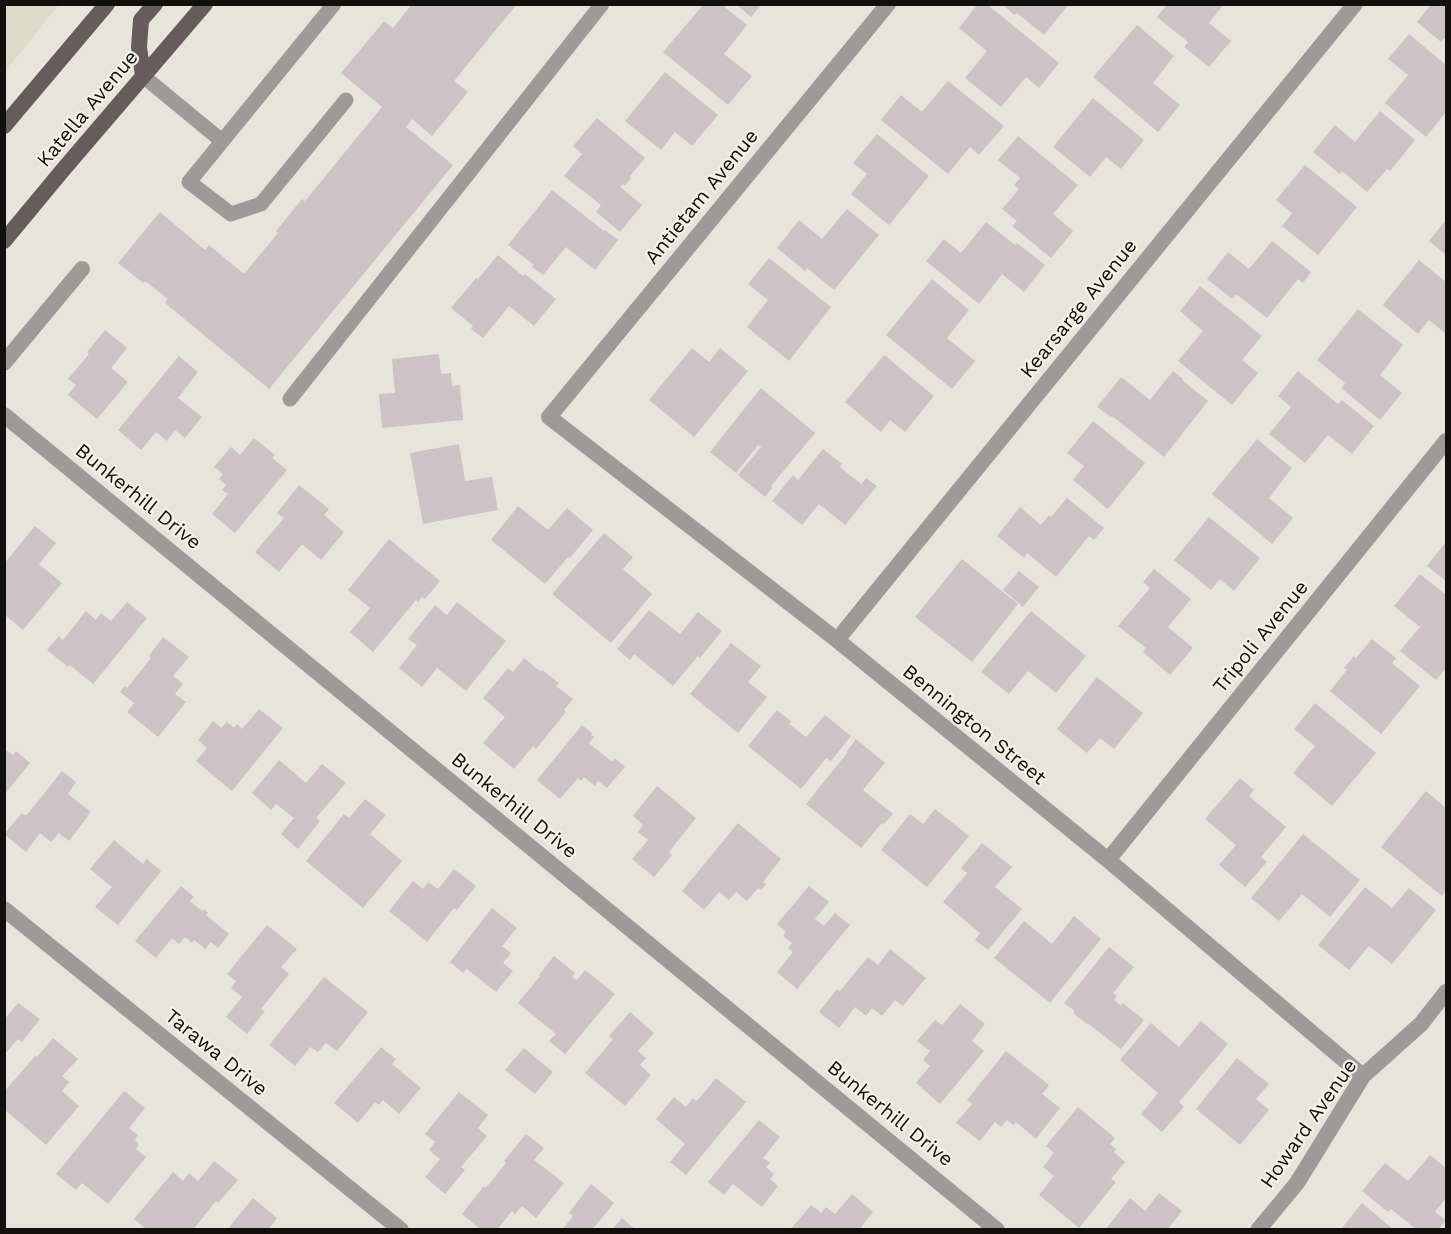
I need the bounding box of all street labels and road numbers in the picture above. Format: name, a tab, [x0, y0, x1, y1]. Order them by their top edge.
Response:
street label: Katella Avenue	[32, 46, 144, 172]
street label: Antietam Avenue	[640, 125, 764, 269]
street label: Kearsarge Avenue	[1016, 235, 1142, 383]
street label: Bunkerhill Drive	[70, 439, 206, 555]
street label: Tripoli Avenue	[1208, 576, 1314, 698]
street label: Bennington Street	[897, 660, 1051, 790]
street label: Bunkerhill Drive	[446, 748, 582, 864]
street label: Tarawa Drive	[160, 1004, 272, 1102]
street label: Howard Avenue	[1256, 1055, 1362, 1193]
street label: Bunkerhill Drive	[822, 1056, 958, 1172]

